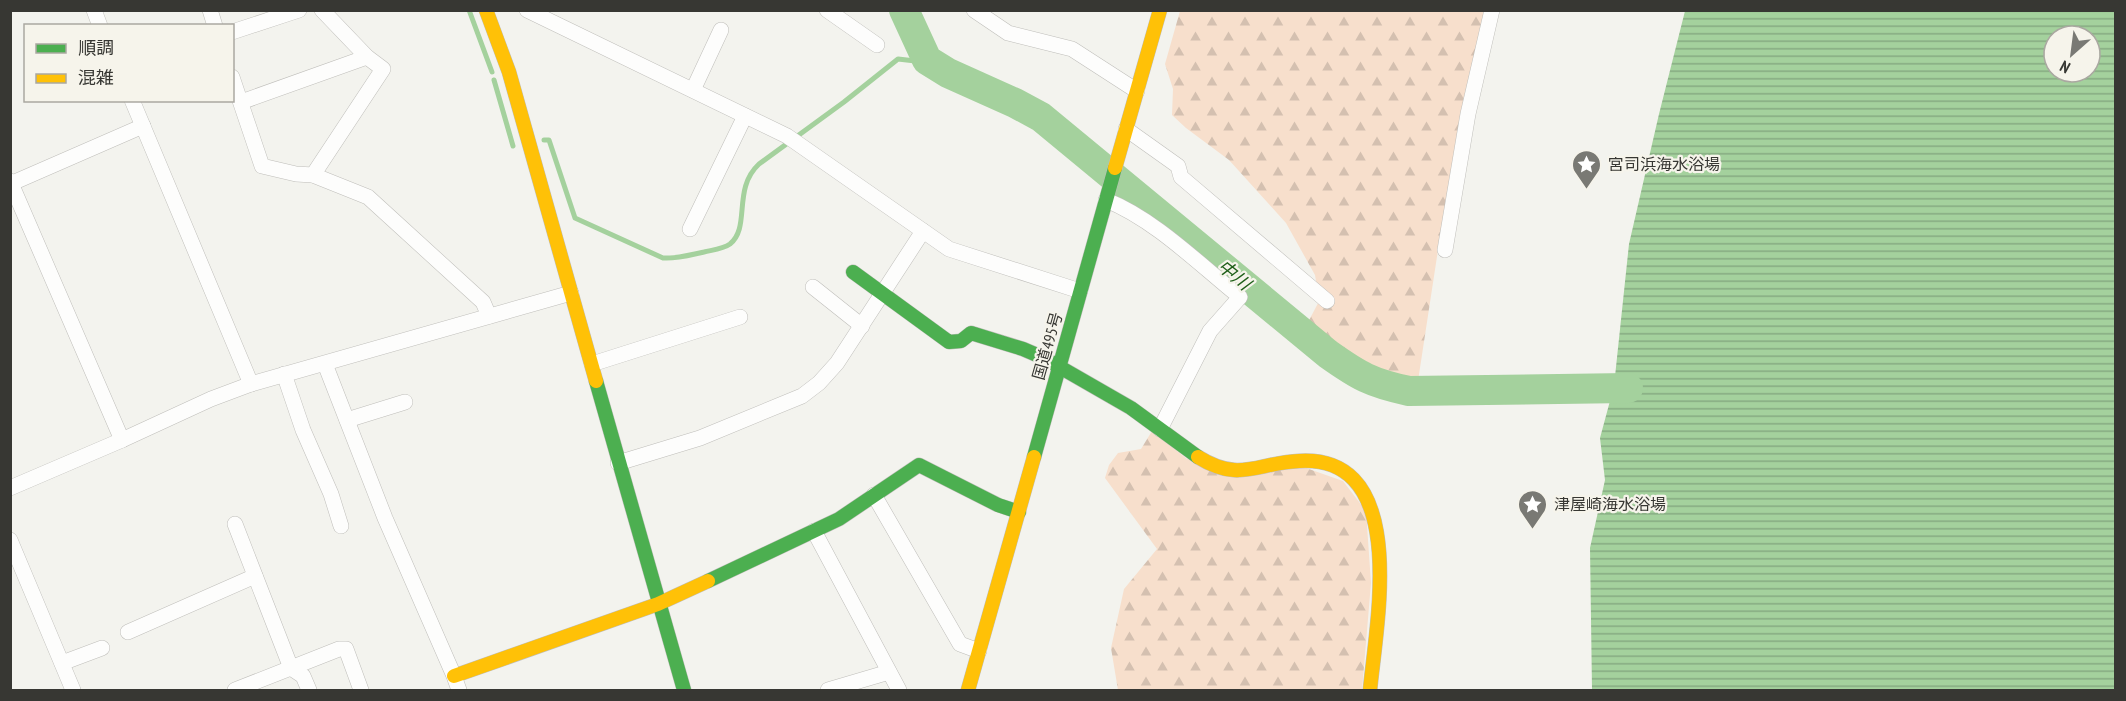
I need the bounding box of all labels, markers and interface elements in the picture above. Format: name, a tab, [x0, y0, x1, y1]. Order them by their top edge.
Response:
legend	[24, 24, 234, 102]
north arrow	[2042, 24, 2102, 84]
text: 順調	[78, 36, 114, 59]
text: N	[2056, 56, 2073, 78]
text: 混雑	[78, 66, 114, 89]
place icon: 宮司浜海水浴場	[1571, 148, 1603, 190]
place label: 宮司浜海水浴場	[1608, 154, 1720, 174]
water label: 中川	[1213, 254, 1257, 296]
street label: 国道495号	[1028, 310, 1066, 382]
place icon: 津屋崎海水浴場	[1517, 488, 1549, 530]
place label: 津屋崎海水浴場	[1554, 494, 1666, 514]

